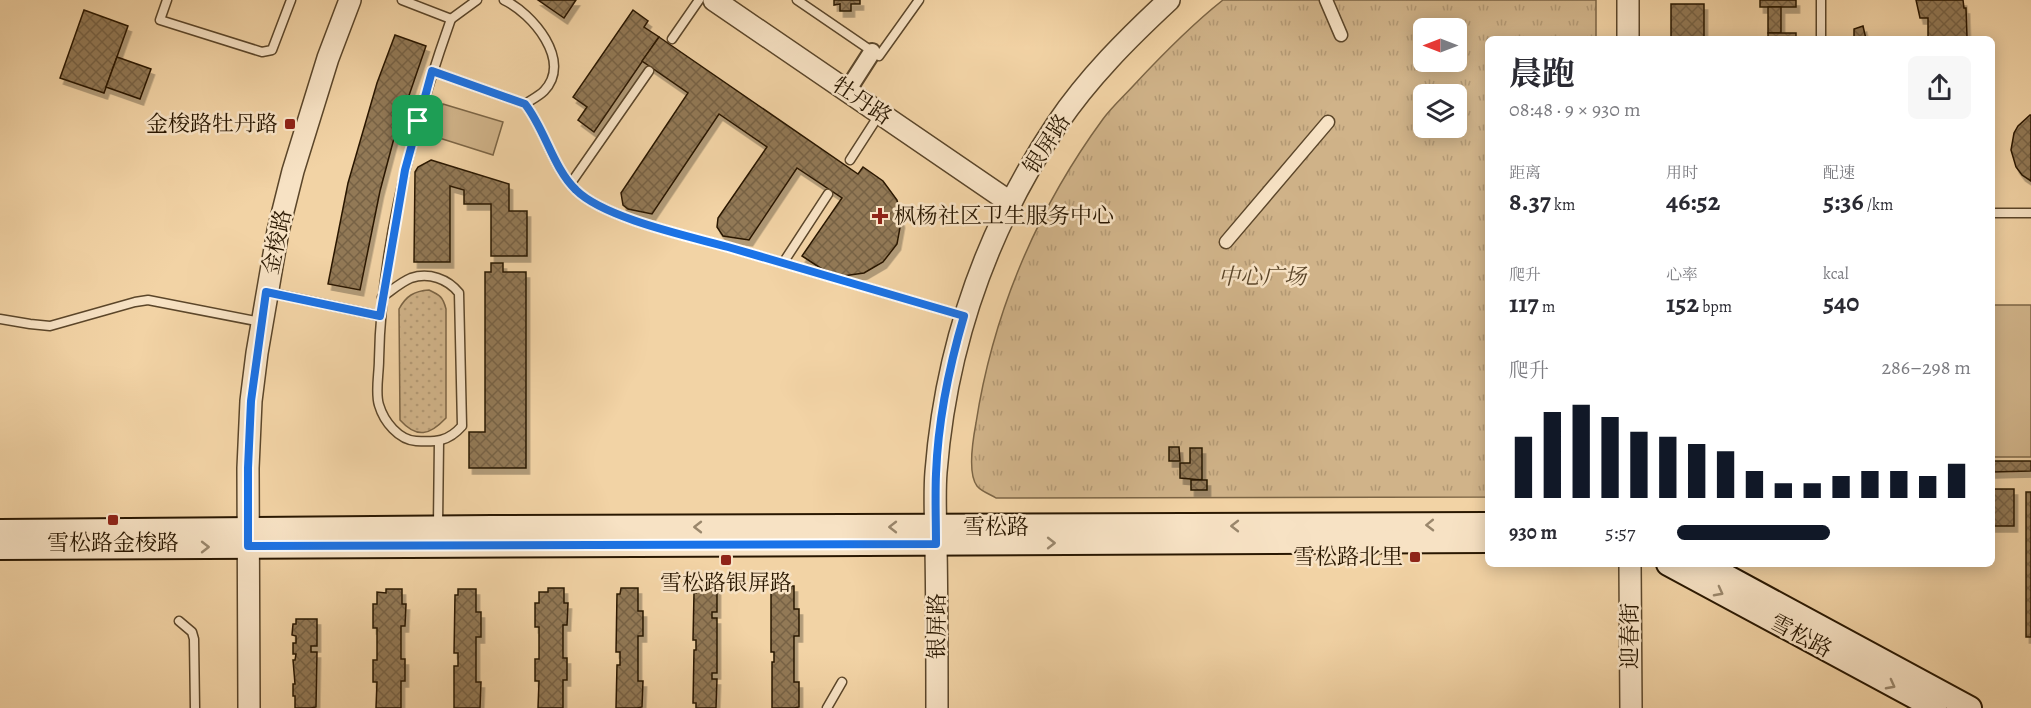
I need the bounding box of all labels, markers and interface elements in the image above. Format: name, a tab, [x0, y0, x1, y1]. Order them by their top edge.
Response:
north arrow	[1413, 18, 1467, 72]
map controls	[1413, 18, 1467, 138]
text: 晨跑	[1509, 51, 1575, 96]
button: share	[1908, 56, 1971, 119]
street label: 牡丹路	[826, 70, 898, 132]
button: layers	[1413, 84, 1467, 138]
pin	[392, 95, 443, 146]
text: 08:48 · 9 × 930 m	[1509, 96, 1641, 123]
icon: arrive	[401, 104, 434, 137]
street label: 银屏路	[1016, 108, 1078, 180]
place label: 金梭路牡丹路	[146, 109, 278, 139]
marker: 金梭路牡丹路	[283, 117, 297, 131]
text: 距离	[1509, 162, 1541, 184]
text: 用时	[1666, 162, 1698, 184]
text: 配速	[1823, 162, 1855, 184]
text: 8.37	[1509, 184, 1551, 219]
text: 46:52	[1666, 184, 1720, 219]
text: 5:36	[1823, 184, 1864, 219]
text: km	[1551, 194, 1575, 216]
text: /km	[1864, 194, 1893, 216]
place label: 枫杨社区卫生服务中心	[894, 201, 1114, 231]
street label: 金梭路	[255, 207, 299, 277]
marker: 枫杨社区卫生服务中心	[871, 207, 889, 225]
park label: 中心广场	[1218, 262, 1308, 292]
text: kcal	[1823, 263, 1849, 285]
text: 爬升	[1509, 264, 1541, 286]
text: 心率	[1666, 264, 1698, 286]
text: 540	[1823, 285, 1859, 320]
text: 117	[1509, 286, 1539, 321]
text: 152	[1666, 286, 1699, 321]
text: m	[1539, 296, 1555, 318]
text: bpm	[1699, 296, 1732, 318]
text: 286–298 m	[1882, 354, 1971, 381]
text: 爬升	[1509, 357, 1549, 384]
street label: 雪松路	[963, 512, 1029, 542]
marker: 雪松路金梭路	[106, 513, 120, 527]
one-way arrow	[1425, 519, 1434, 531]
text: 930 m	[1509, 519, 1557, 546]
text: 5:57	[1605, 519, 1635, 546]
one-way arrow	[1230, 520, 1239, 532]
one-way arrow	[693, 521, 702, 533]
one-way arrow	[888, 521, 897, 533]
place label: 雪松路金梭路	[47, 528, 179, 558]
one-way arrow	[1047, 537, 1056, 550]
one-way arrow	[201, 541, 210, 553]
place label: 雪松路北里	[1293, 542, 1403, 572]
marker: 雪松路北里	[1408, 550, 1422, 564]
marker: 雪松路银屏路	[719, 553, 733, 567]
place label: 雪松路银屏路	[660, 568, 792, 598]
one-way arrow	[1713, 585, 1724, 596]
street label: 银屏路	[922, 593, 952, 659]
street label: 迎春街	[1615, 603, 1645, 669]
street label: 雪松路	[1765, 607, 1837, 665]
one-way arrow	[1885, 677, 1896, 689]

